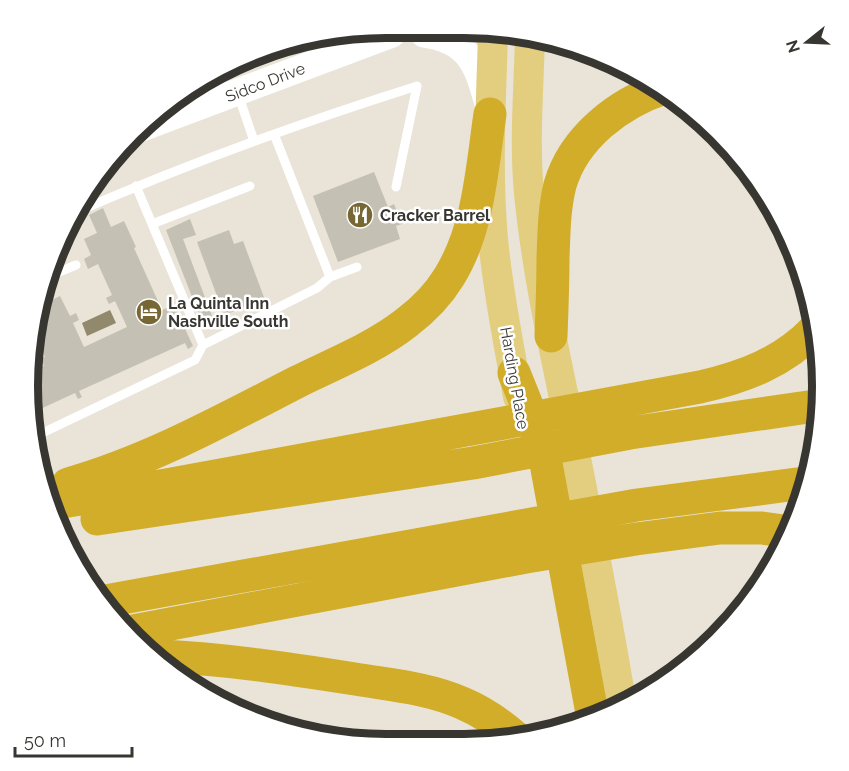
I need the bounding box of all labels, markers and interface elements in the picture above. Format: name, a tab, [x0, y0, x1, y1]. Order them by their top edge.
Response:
north arrow	[777, 12, 837, 72]
text: N	[782, 38, 804, 55]
street label: Sidco Drive	[223, 59, 308, 106]
restaurant icon: Cracker Barrel	[345, 200, 375, 230]
place label: Cracker Barrel	[380, 206, 491, 225]
place label: La Quinta Inn Nashville South	[168, 294, 288, 331]
hotel icon: La Quinta Inn Nashville South	[134, 297, 164, 327]
street label: Harding Place	[496, 325, 533, 431]
scale bar	[15, 720, 132, 758]
text: 50 m	[24, 730, 66, 751]

